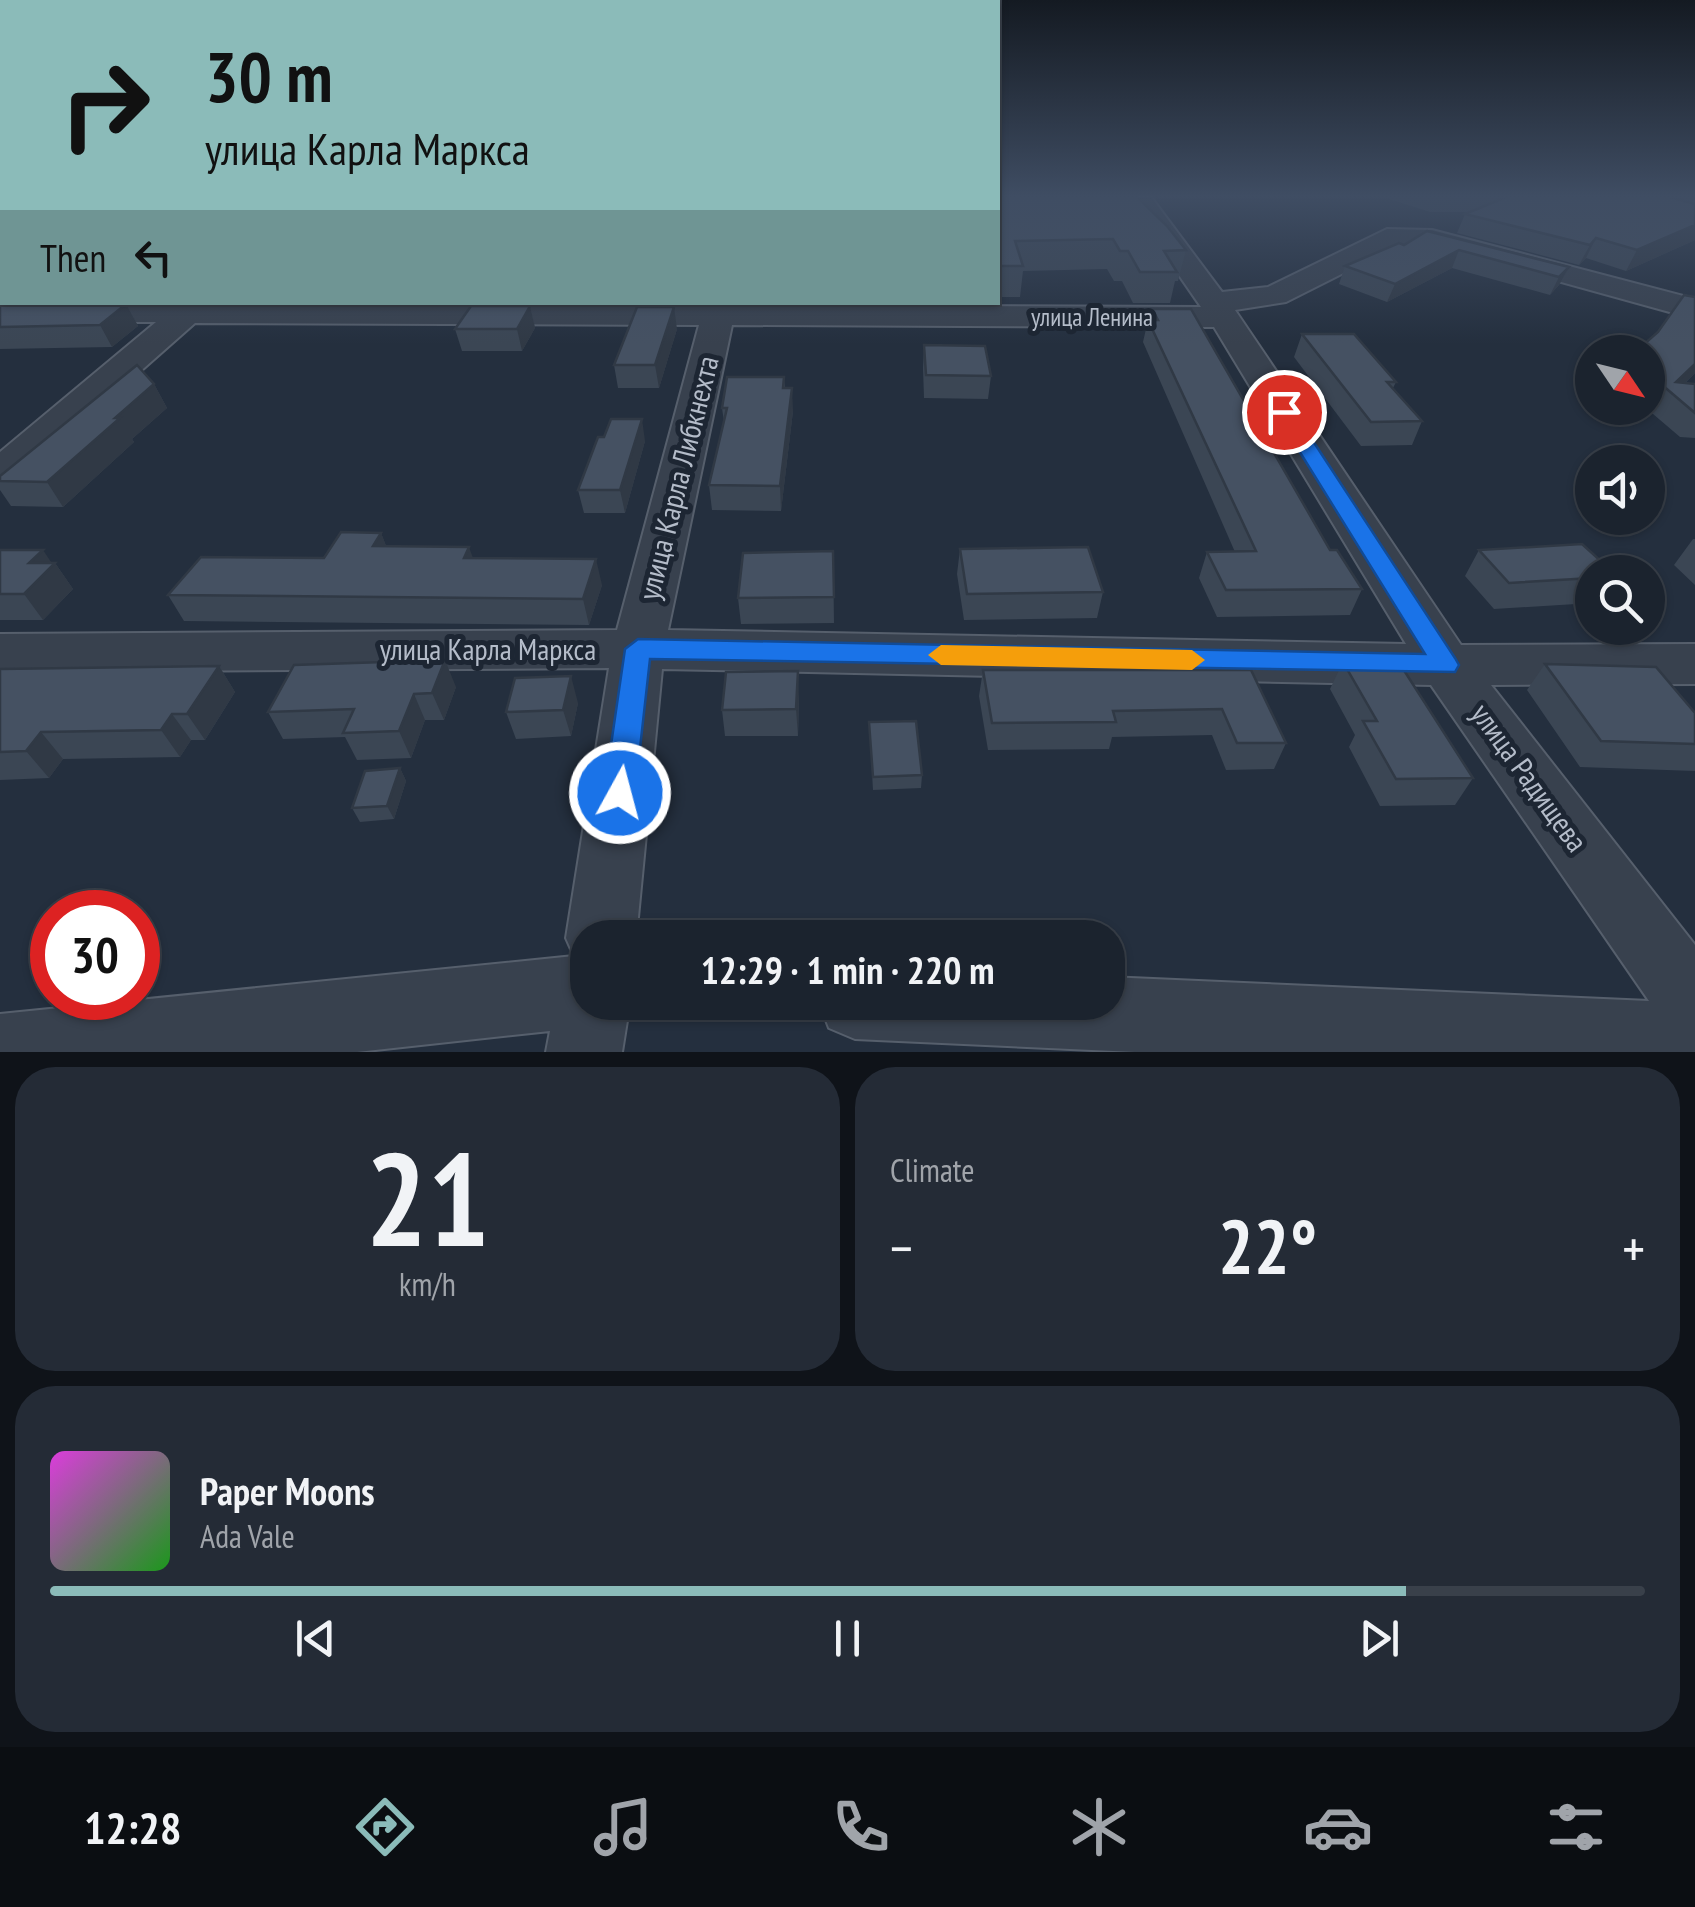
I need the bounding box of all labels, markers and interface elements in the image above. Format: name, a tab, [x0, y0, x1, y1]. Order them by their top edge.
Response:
text: 30 m	[205, 31, 333, 121]
icon: right	[40, 40, 170, 170]
text: улица Карла Маркса	[205, 119, 530, 177]
icon: left	[126, 230, 181, 285]
text: Then	[40, 233, 106, 282]
street label: улица Ленина	[1031, 301, 1153, 333]
north arrow	[1575, 335, 1665, 425]
map controls	[1575, 335, 1665, 645]
street label: улица Карла Либкнехта	[628, 352, 727, 604]
pin	[1242, 370, 1327, 455]
icon: arrive	[1257, 385, 1312, 440]
button: sound	[1575, 445, 1665, 535]
button: search	[1575, 555, 1665, 645]
street label: улица Карла Маркса	[380, 629, 596, 668]
street label: улица Радищева	[1463, 695, 1597, 859]
position arrow	[568, 741, 672, 845]
speed limit sign: 30	[30, 890, 160, 1020]
text: 12:29 · 1 min · 220 m	[701, 945, 994, 994]
text: 21	[365, 1114, 490, 1282]
text: Climate	[890, 1149, 974, 1191]
text: 22°	[1218, 1198, 1317, 1295]
text: −	[890, 1212, 913, 1283]
text: +	[1622, 1212, 1645, 1283]
text: km/h	[399, 1263, 456, 1305]
text: Paper Moons	[200, 1466, 375, 1515]
text: Ada Vale	[200, 1515, 295, 1557]
icon: previous	[288, 1611, 343, 1666]
icon: pause	[820, 1611, 875, 1666]
icon: next	[1352, 1611, 1407, 1666]
icon: directions	[350, 1792, 420, 1862]
icon: music	[588, 1792, 658, 1862]
icon: phone	[826, 1792, 896, 1862]
icon: climate	[1064, 1792, 1134, 1862]
icon: car	[1303, 1792, 1373, 1862]
icon: filters	[1541, 1792, 1611, 1862]
text: 12:28	[84, 1798, 181, 1856]

